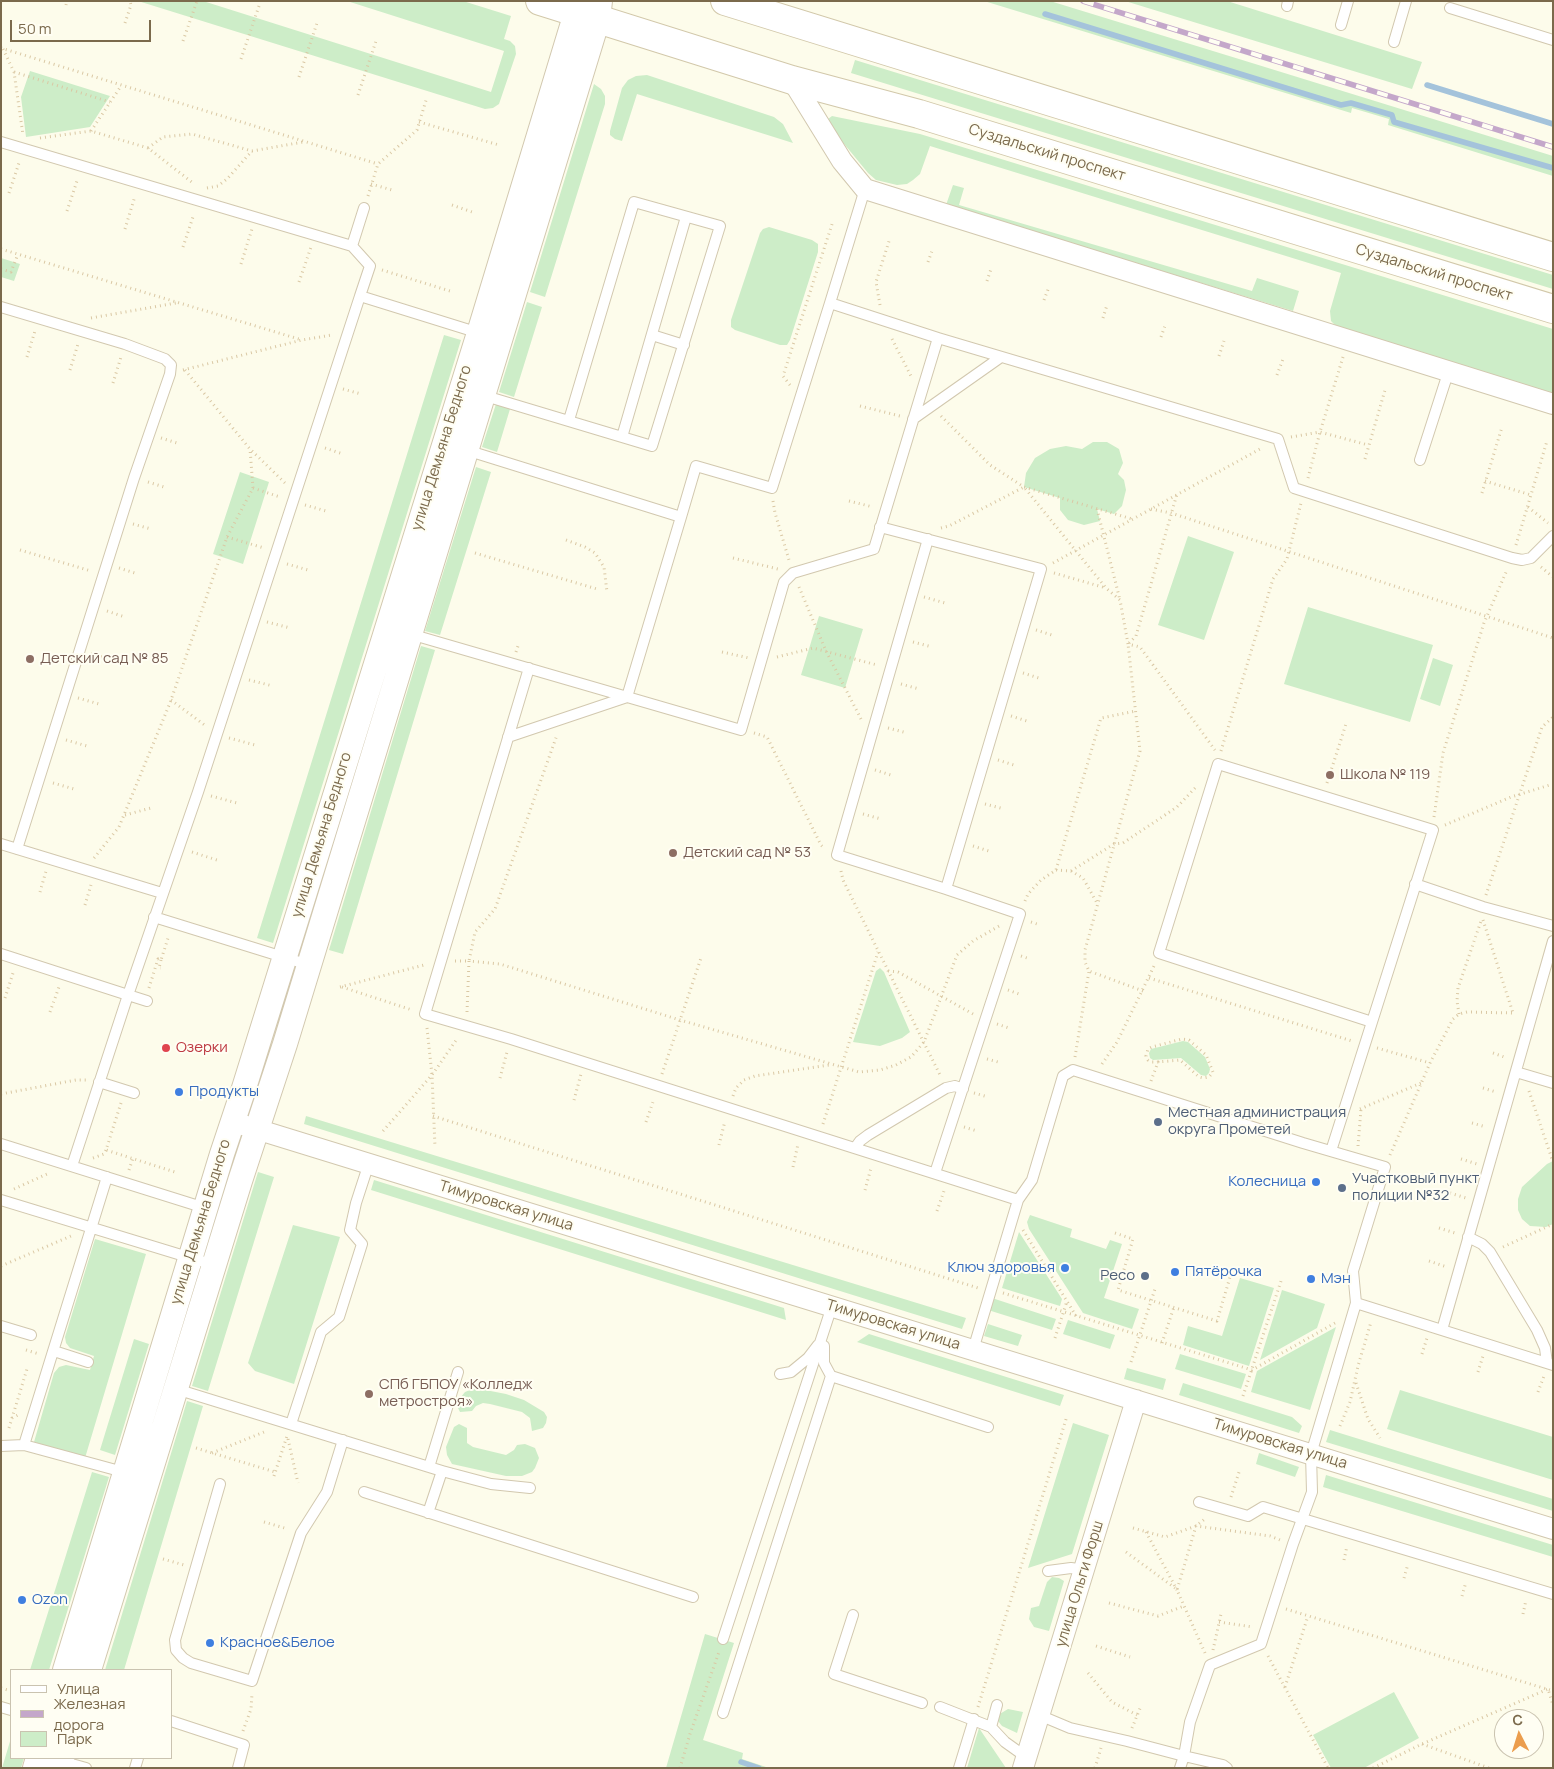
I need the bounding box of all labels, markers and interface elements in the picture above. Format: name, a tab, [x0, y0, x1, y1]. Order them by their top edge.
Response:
scale bar	[12, 10, 154, 42]
text: 50 m	[18, 18, 52, 39]
street label: Суздальский проспект	[966, 121, 1128, 185]
street label: Суздальский проспект	[1353, 241, 1515, 305]
street label: улица Демьяна Бедного	[408, 363, 476, 533]
place label: Детский сад № 85	[40, 650, 169, 668]
marker: Детский сад № 85	[24, 653, 36, 665]
street label: улица Демьяна Бедного	[288, 750, 356, 920]
place label: Школа № 119	[1340, 766, 1430, 784]
marker: Школа № 119	[1324, 769, 1336, 781]
place label: Детский сад № 53	[683, 844, 811, 862]
marker: Детский сад № 53	[667, 847, 679, 859]
place label: Озерки	[176, 1039, 228, 1057]
marker: Озерки	[160, 1042, 172, 1054]
place label: Продукты	[189, 1083, 259, 1101]
marker: Продукты	[173, 1086, 185, 1098]
place label: Местная администрация округа Прометей	[1168, 1104, 1346, 1139]
marker: Местная администрация округа Прометей	[1152, 1116, 1164, 1128]
street label: улица Демьяна Бедного	[167, 1137, 235, 1307]
place label: Участковый пункт полиции №32	[1352, 1170, 1479, 1205]
place label: Колесница	[1228, 1173, 1306, 1191]
marker: Колесница	[1310, 1176, 1322, 1188]
street label: Тимуровская улица	[437, 1177, 575, 1235]
marker: Участковый пункт полиции №32	[1336, 1182, 1348, 1194]
place label: Ключ здоровья	[948, 1259, 1055, 1277]
marker: Ключ здоровья	[1059, 1262, 1071, 1274]
place label: Пятёрочка	[1185, 1263, 1262, 1281]
marker: Пятёрочка	[1169, 1266, 1181, 1278]
place label: Ресо	[1100, 1267, 1135, 1285]
marker: Ресо	[1139, 1270, 1151, 1282]
place label: Мэн	[1321, 1270, 1351, 1288]
marker: Мэн	[1305, 1273, 1317, 1285]
street label: Тимуровская улица	[824, 1296, 962, 1354]
place label: СПб ГБПОУ «Колледж метростроя»	[379, 1376, 532, 1411]
marker: СПб ГБПОУ «Колледж метростроя»	[363, 1388, 375, 1400]
street label: Тимуровская улица	[1211, 1415, 1349, 1473]
street label: улица Ольги Форш	[1052, 1519, 1108, 1649]
place label: Ozon	[32, 1591, 68, 1609]
marker: Ozon	[16, 1594, 28, 1606]
place label: Красное&Белое	[220, 1634, 335, 1652]
marker: Красное&Белое	[204, 1637, 216, 1649]
legend	[10, 1669, 172, 1759]
text: Улица	[57, 1678, 100, 1699]
text: Железная дорога	[54, 1693, 125, 1735]
north arrow	[1494, 1709, 1544, 1759]
text: С	[1512, 1710, 1524, 1729]
text: Парк	[57, 1728, 92, 1749]

